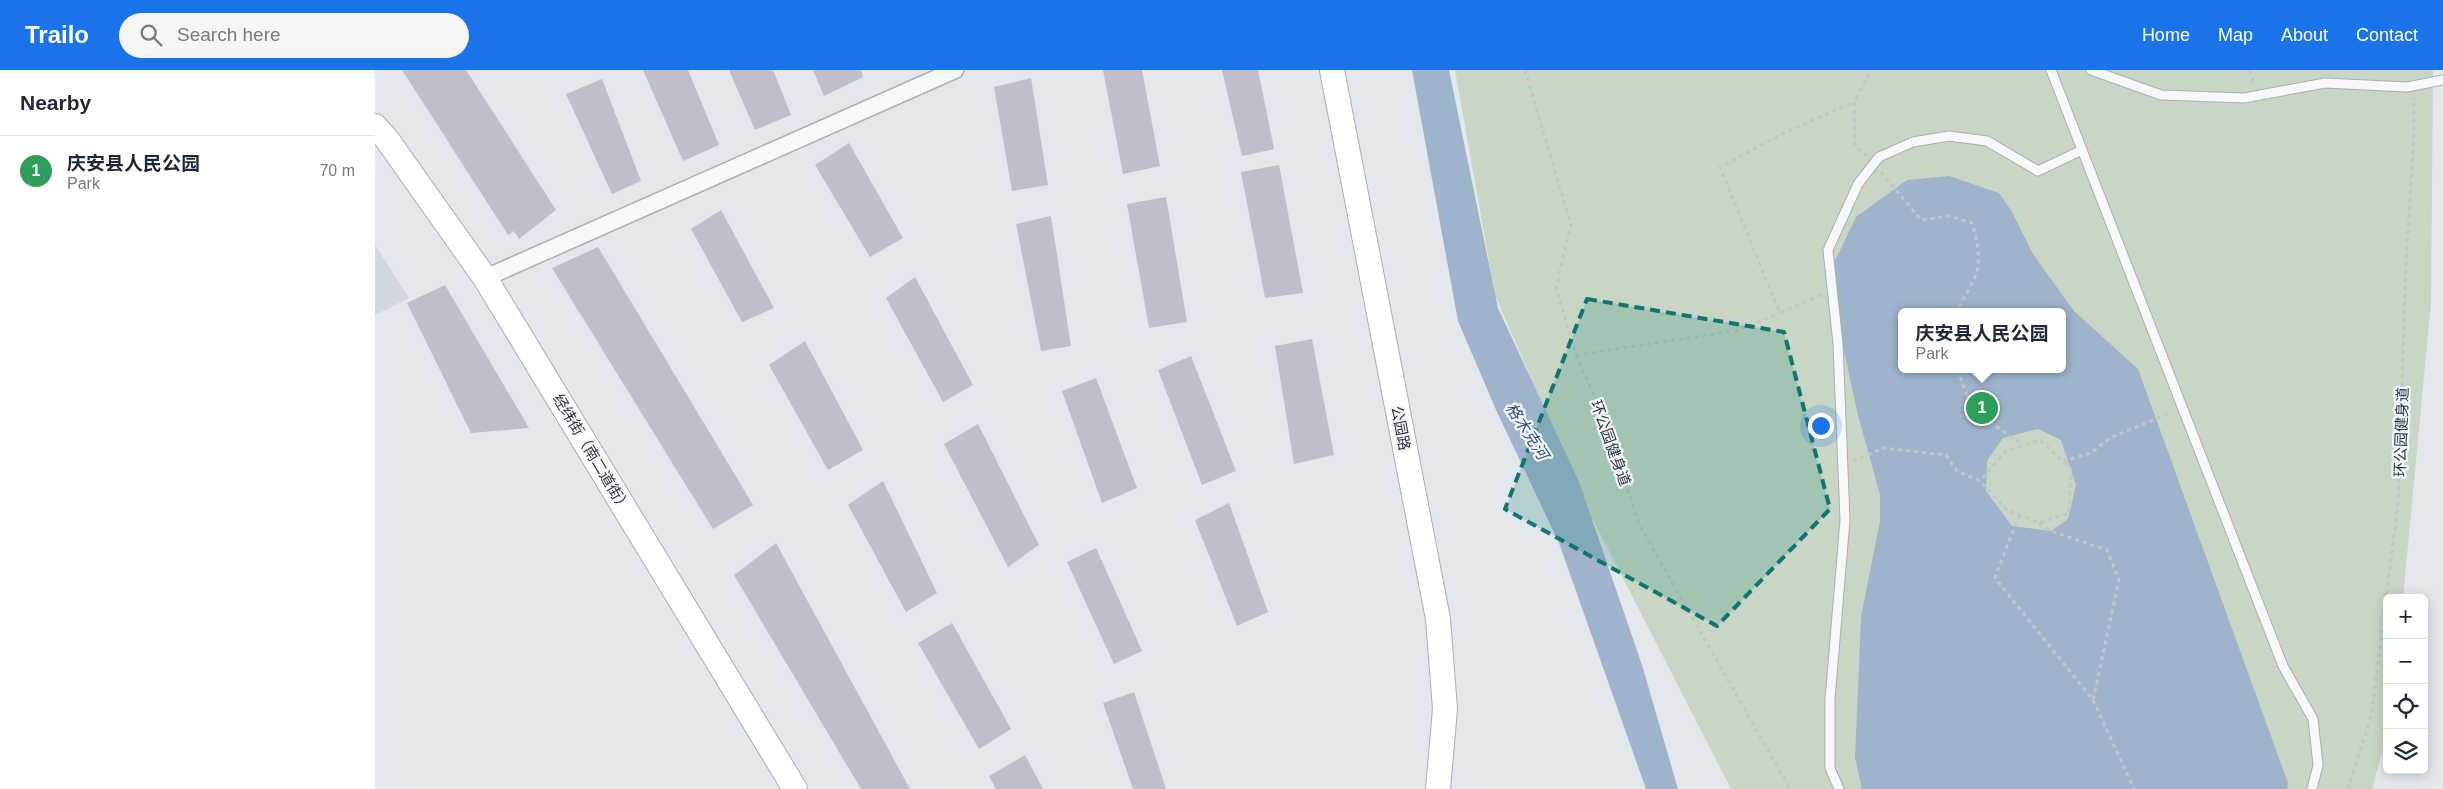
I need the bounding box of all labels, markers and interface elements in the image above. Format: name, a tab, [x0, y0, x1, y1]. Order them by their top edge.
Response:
search box	[119, 13, 469, 58]
text: Trailo	[25, 21, 89, 48]
icon: search	[137, 21, 165, 49]
text: Search here	[177, 24, 281, 45]
text: Home	[2142, 25, 2190, 45]
text: Map	[2218, 25, 2253, 45]
text: About	[2281, 25, 2328, 45]
text: Contact	[2356, 25, 2418, 45]
text: Nearby	[20, 91, 91, 114]
text: 庆安县人民公园	[67, 153, 200, 174]
text: 1	[32, 162, 40, 179]
text: 70 m	[319, 162, 355, 179]
text: Park	[67, 175, 100, 192]
popup	[1898, 308, 2066, 373]
text: 庆安县人民公园	[1915, 323, 2049, 344]
text: Park	[1915, 345, 1948, 362]
street label: 环公园健身道	[2391, 387, 2411, 477]
pin: 1	[1966, 389, 1998, 427]
street label: 经纬街（南二道街）	[550, 391, 634, 515]
street label: 环公园健身道	[1588, 398, 1634, 488]
water label: 格木克河	[1502, 400, 1553, 465]
street label: 公园路	[1388, 404, 1414, 452]
your location	[1808, 413, 1834, 439]
map controls	[2383, 594, 2428, 774]
button: +	[2383, 594, 2428, 639]
button: −	[2383, 639, 2428, 684]
button: locate	[2383, 684, 2428, 729]
button: layers	[2383, 729, 2428, 774]

